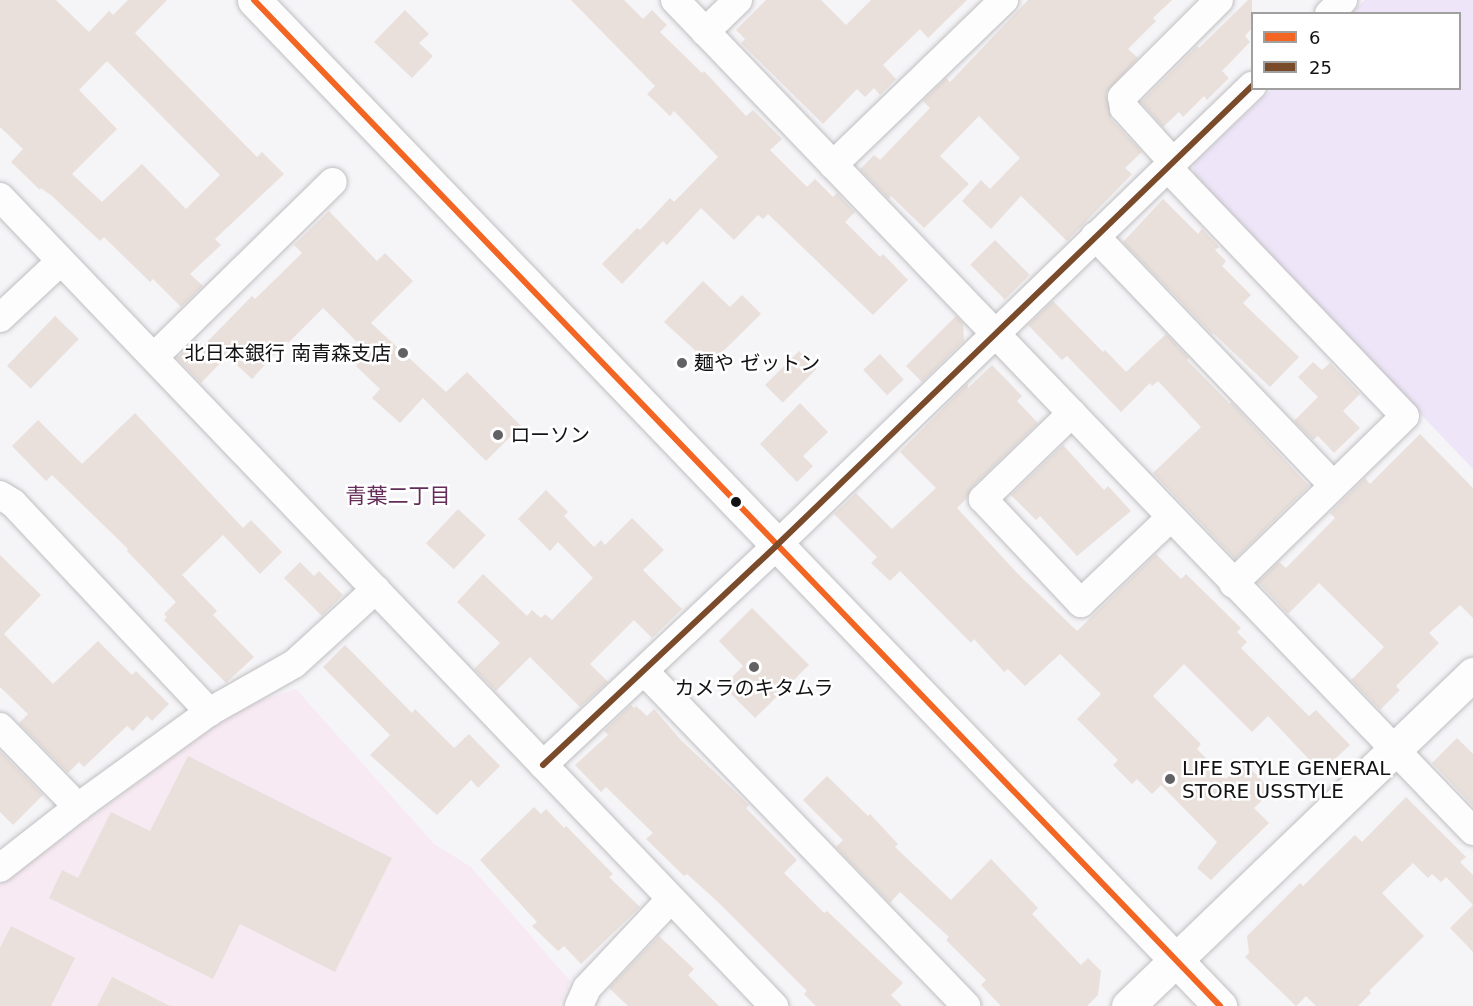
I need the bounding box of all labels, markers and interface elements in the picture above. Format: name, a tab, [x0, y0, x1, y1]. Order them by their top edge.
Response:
legend	[1251, 12, 1461, 90]
text: 6	[1309, 27, 1320, 48]
text: 25	[1309, 57, 1332, 78]
place label: 北日本銀行 南青森支店	[185, 341, 391, 365]
marker: 北日本銀行 南青森支店	[396, 346, 410, 360]
place label: 麺や ゼットン	[694, 351, 820, 375]
marker: 麺や ゼットン	[675, 356, 689, 370]
place label: ローソン	[510, 423, 590, 447]
marker: ローソン	[491, 428, 505, 442]
district label: 青葉二丁目	[346, 483, 450, 509]
unlabelled marker	[730, 496, 742, 508]
marker: カメラのキタムラ	[747, 660, 761, 674]
place label: カメラのキタムラ	[674, 676, 834, 700]
place label: LIFE STYLE GENERAL STORE USSTYLE	[1182, 756, 1390, 803]
marker: LIFE STYLE GENERAL STORE USSTYLE	[1163, 772, 1177, 786]

